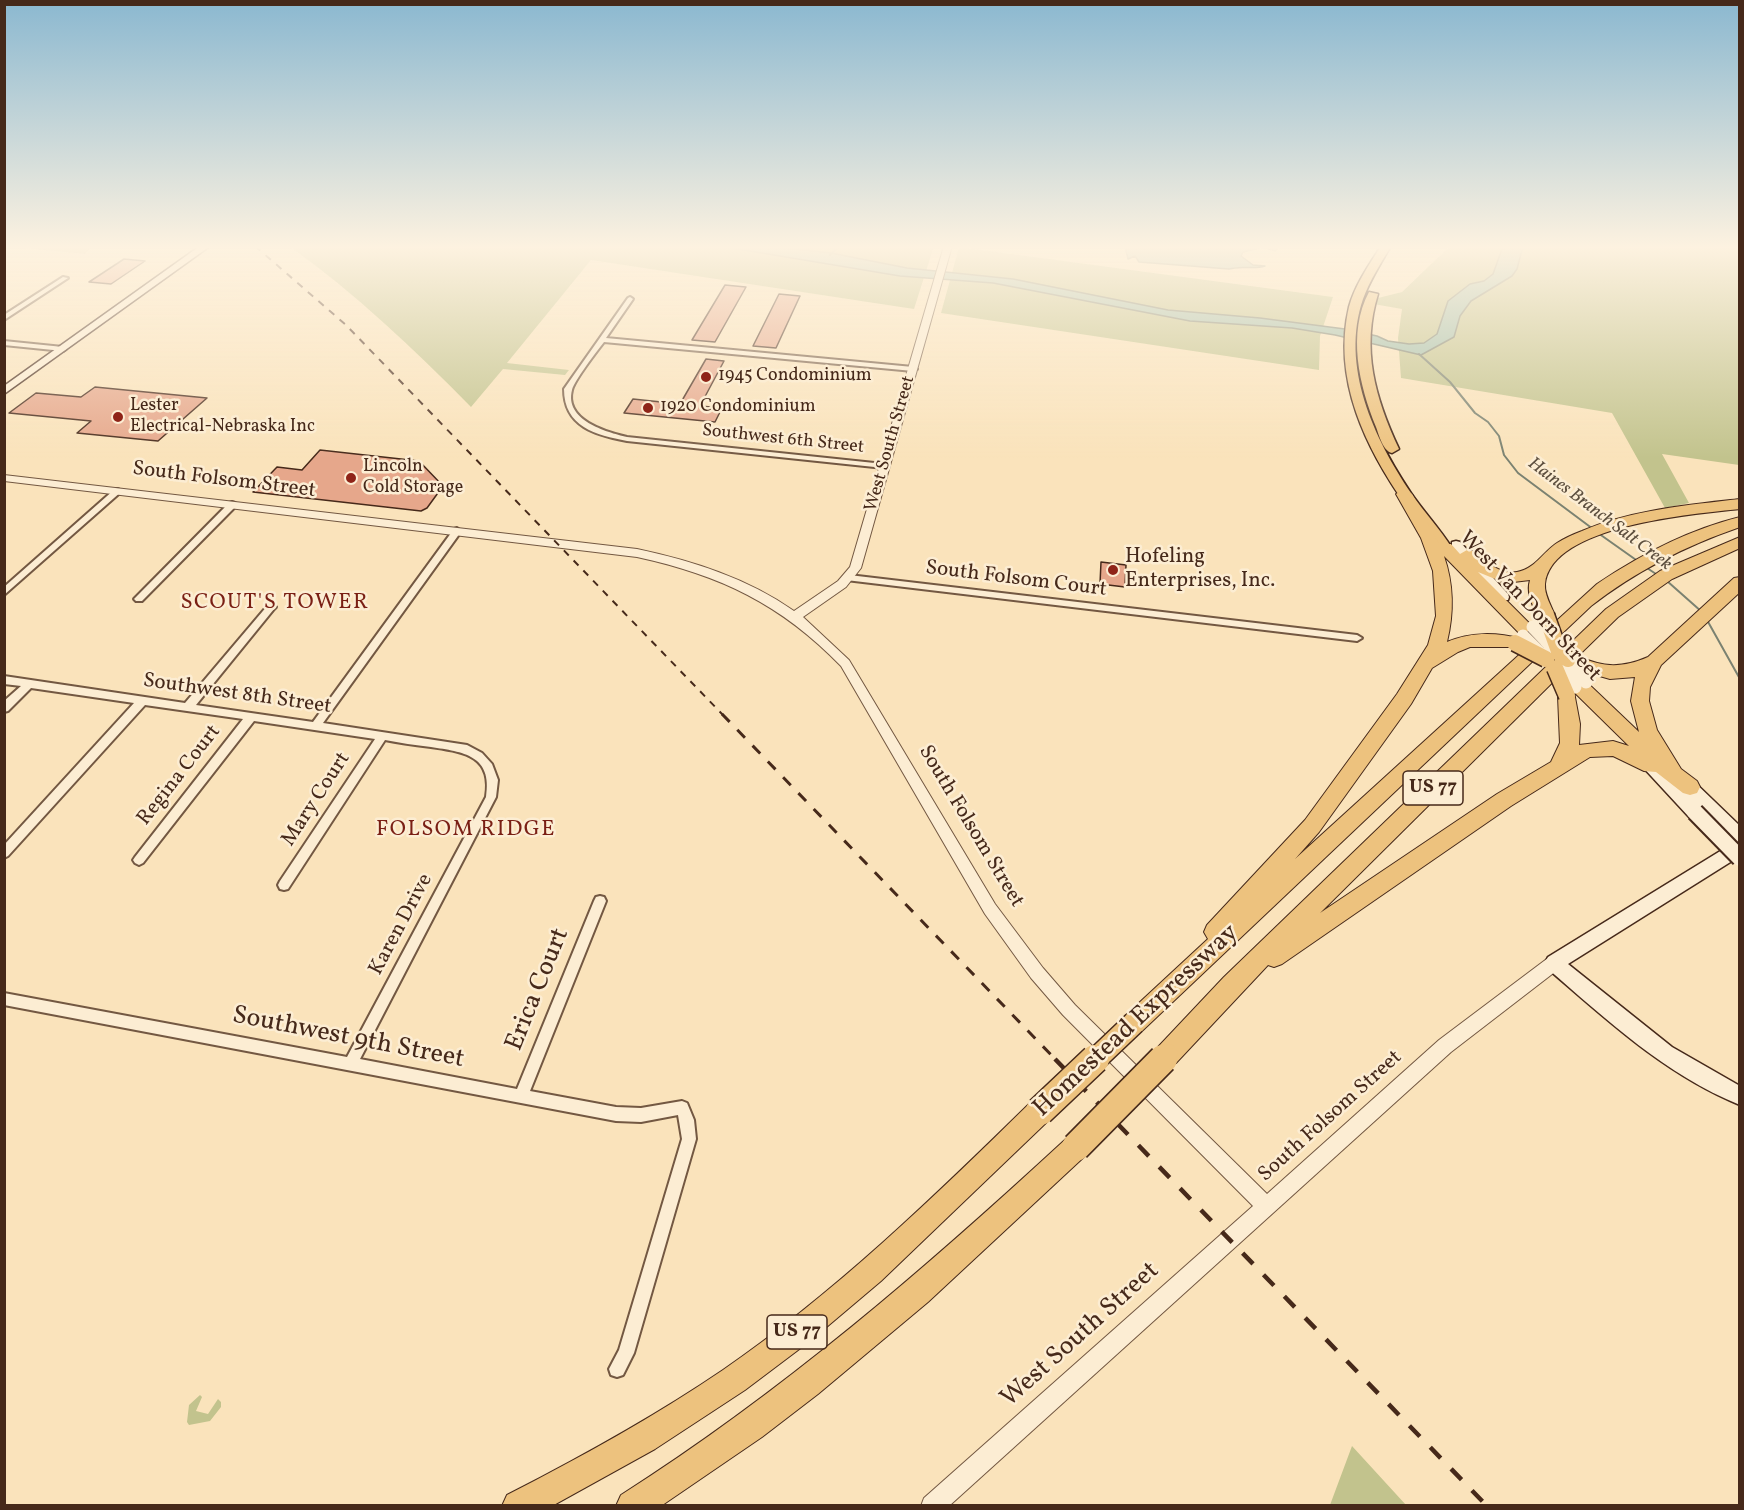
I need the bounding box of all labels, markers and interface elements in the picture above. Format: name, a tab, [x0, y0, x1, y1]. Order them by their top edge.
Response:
place label: 1945 Condominium	[718, 366, 872, 388]
marker: 1945 Condominium	[699, 370, 713, 384]
street label: West South Street	[861, 374, 921, 514]
place label: Lester Electrical-Nebraska Inc	[130, 396, 315, 438]
place label: 1920 Condominium	[660, 397, 816, 419]
marker: 1920 Condominium	[641, 401, 655, 415]
marker: Lester Electrical-Nebraska Inc	[111, 410, 125, 424]
street label: Southwest 6th Street	[701, 421, 865, 459]
water label: Haines Branch Salt Creek	[1523, 454, 1675, 576]
street label: South Folsom Street	[131, 457, 317, 505]
place label: Lincoln Cold Storage	[363, 457, 463, 500]
marker: Lincoln Cold Storage	[344, 471, 358, 485]
street label: West Van Dorn Street	[1453, 526, 1605, 688]
place label: Hofeling Enterprises, Inc.	[1125, 545, 1275, 595]
street label: South Folsom Court	[924, 556, 1108, 604]
marker: Hofeling Enterprises, Inc.	[1106, 563, 1120, 577]
district label: SCOUT'S TOWER	[180, 591, 370, 617]
street label: Southwest 8th Street	[141, 669, 333, 721]
street label: Regina Court	[133, 721, 227, 831]
street label: South Folsom Street	[912, 741, 1028, 913]
street label: Mary Court	[277, 748, 357, 852]
road number: US 77	[1403, 771, 1463, 805]
district label: FOLSOM RIDGE	[376, 818, 556, 844]
street label: Karen Drive	[365, 870, 439, 980]
street label: Homestead Expressway	[1028, 919, 1246, 1125]
street label: Erica Court	[500, 924, 578, 1056]
street label: Southwest 9th Street	[229, 1001, 467, 1077]
street label: South Folsom Street	[1254, 1046, 1408, 1188]
street label: West South Street	[995, 1257, 1167, 1415]
road number: US 77	[767, 1315, 827, 1349]

